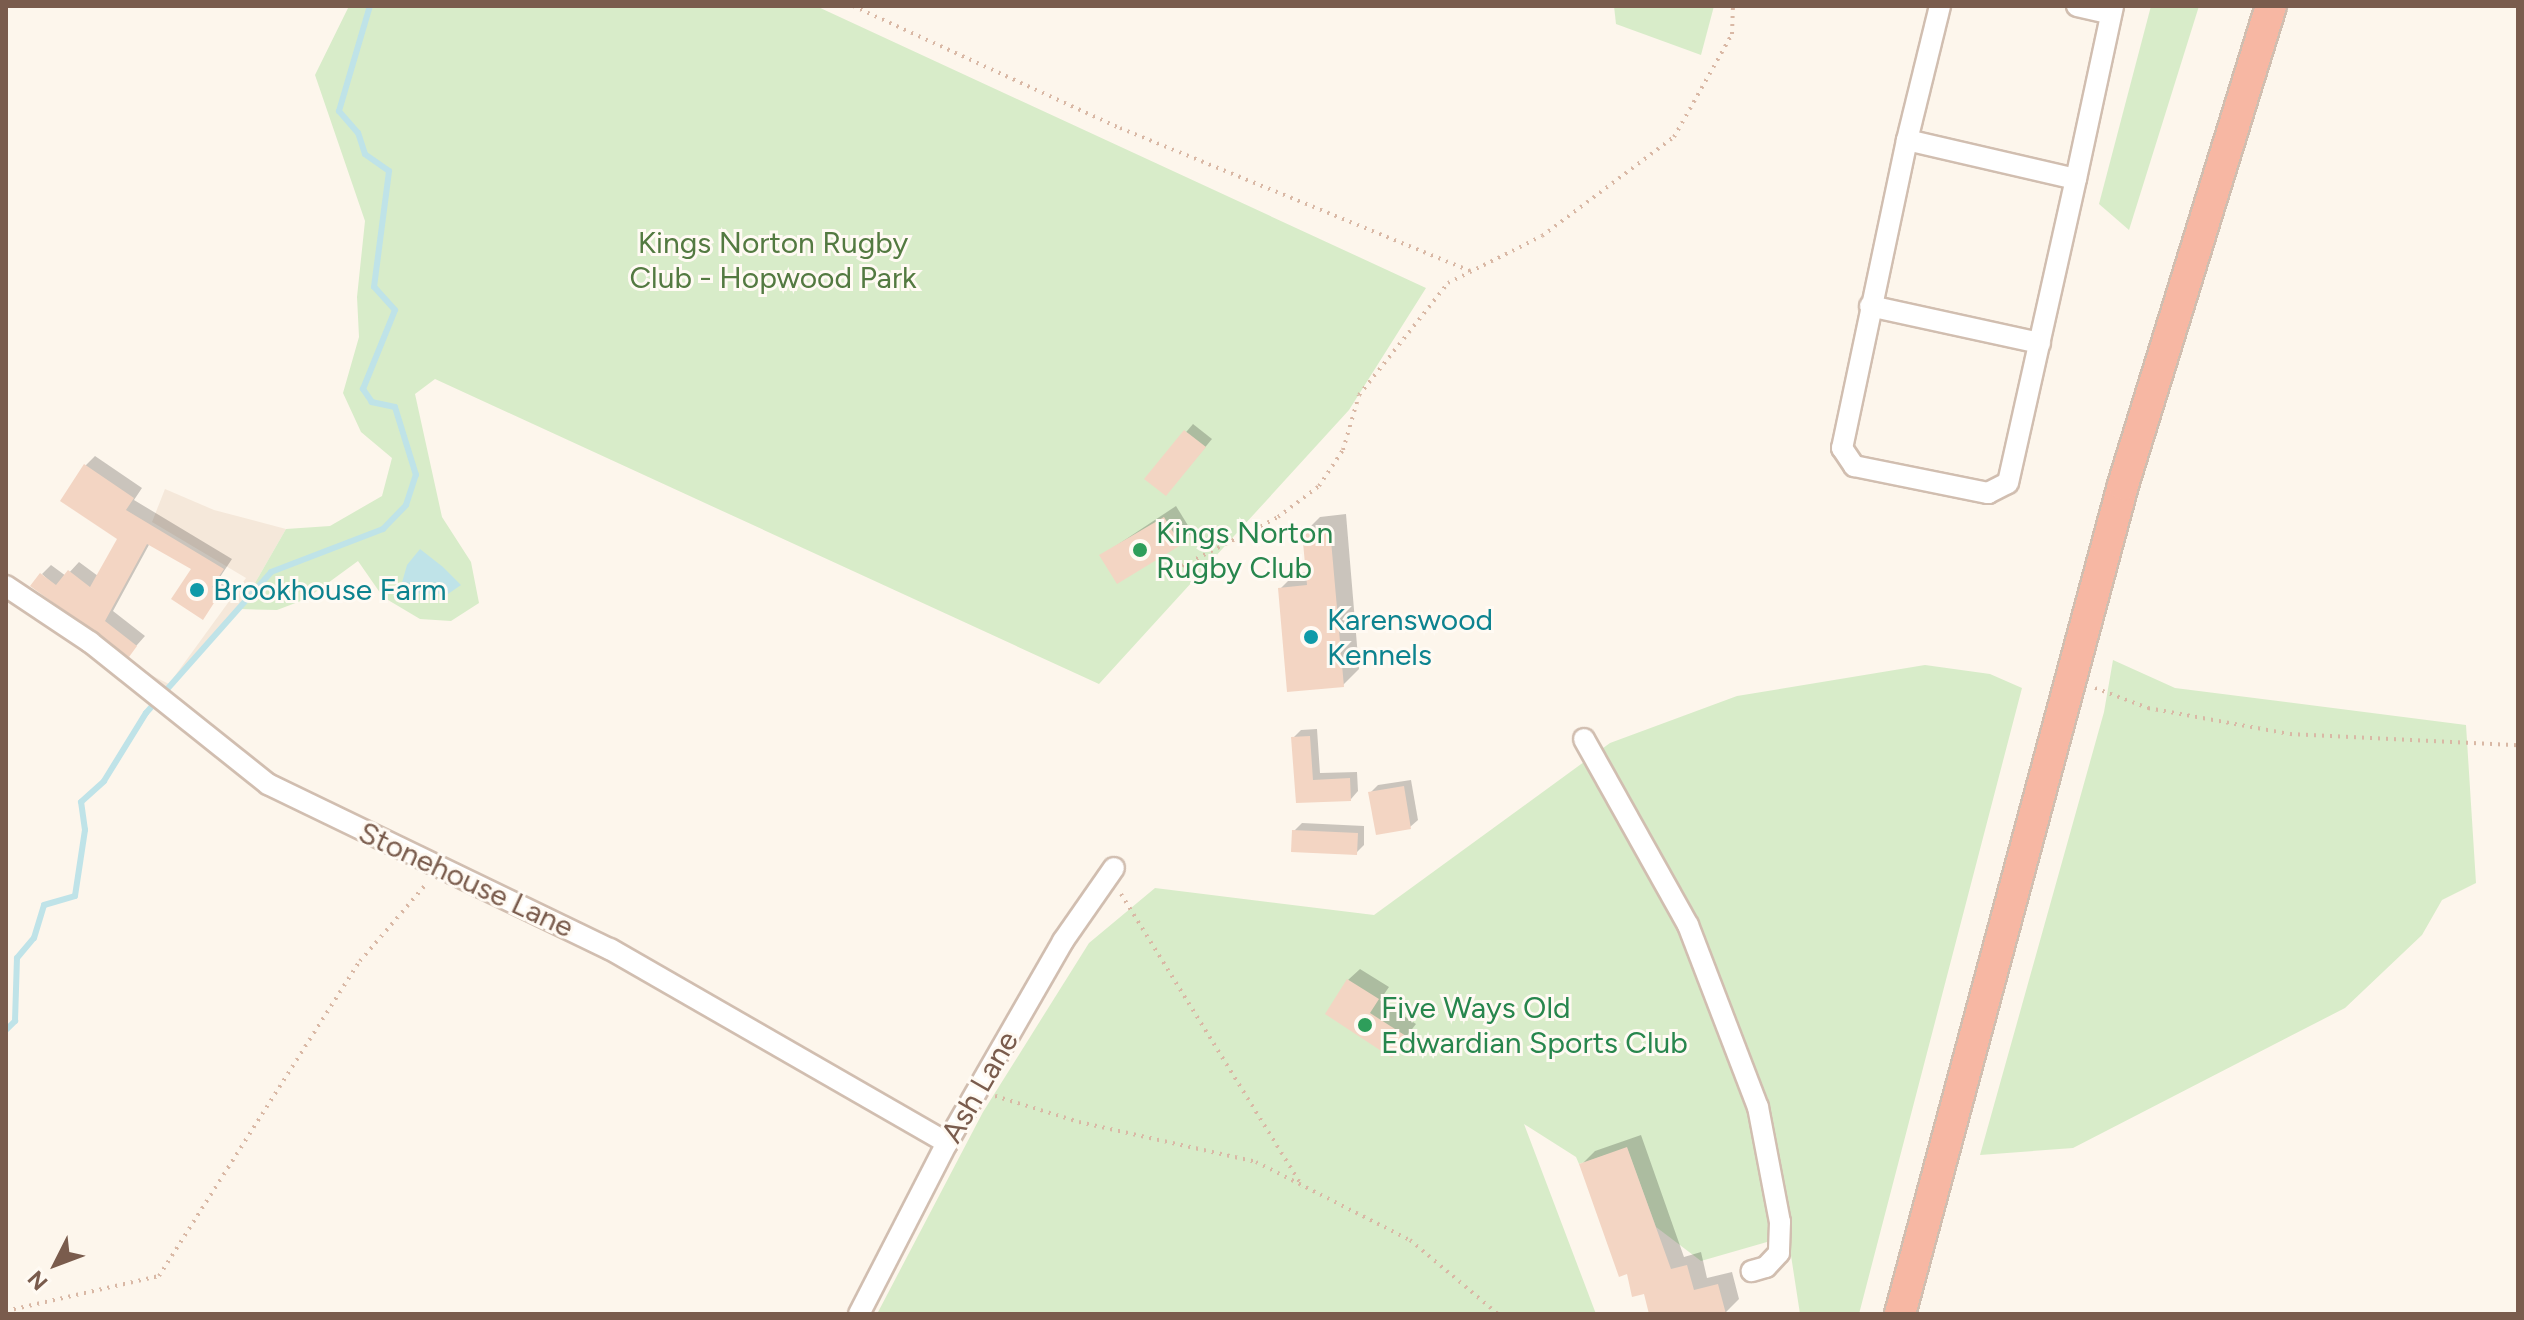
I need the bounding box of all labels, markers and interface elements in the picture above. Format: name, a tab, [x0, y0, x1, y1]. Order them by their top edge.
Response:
park label: Kings Norton Rugby Club - Hopwood Park	[629, 225, 917, 296]
place label: Kings Norton Rugby Club	[1156, 515, 1333, 586]
marker: Kings Norton Rugby Club	[1131, 541, 1149, 559]
place label: Brookhouse Farm	[213, 572, 447, 608]
marker: Brookhouse Farm	[188, 581, 206, 599]
place label: Karenswood Kennels	[1327, 602, 1493, 672]
marker: Karenswood Kennels	[1302, 628, 1320, 646]
street label: Stonehouse Lane	[353, 814, 579, 946]
place label: Five Ways Old Edwardian Sports Club	[1381, 990, 1688, 1060]
marker: Five Ways Old Edwardian Sports Club	[1356, 1016, 1374, 1034]
street label: Ash Lane	[934, 1025, 1026, 1149]
north arrow	[16, 1224, 96, 1304]
text: N	[22, 1265, 54, 1296]

